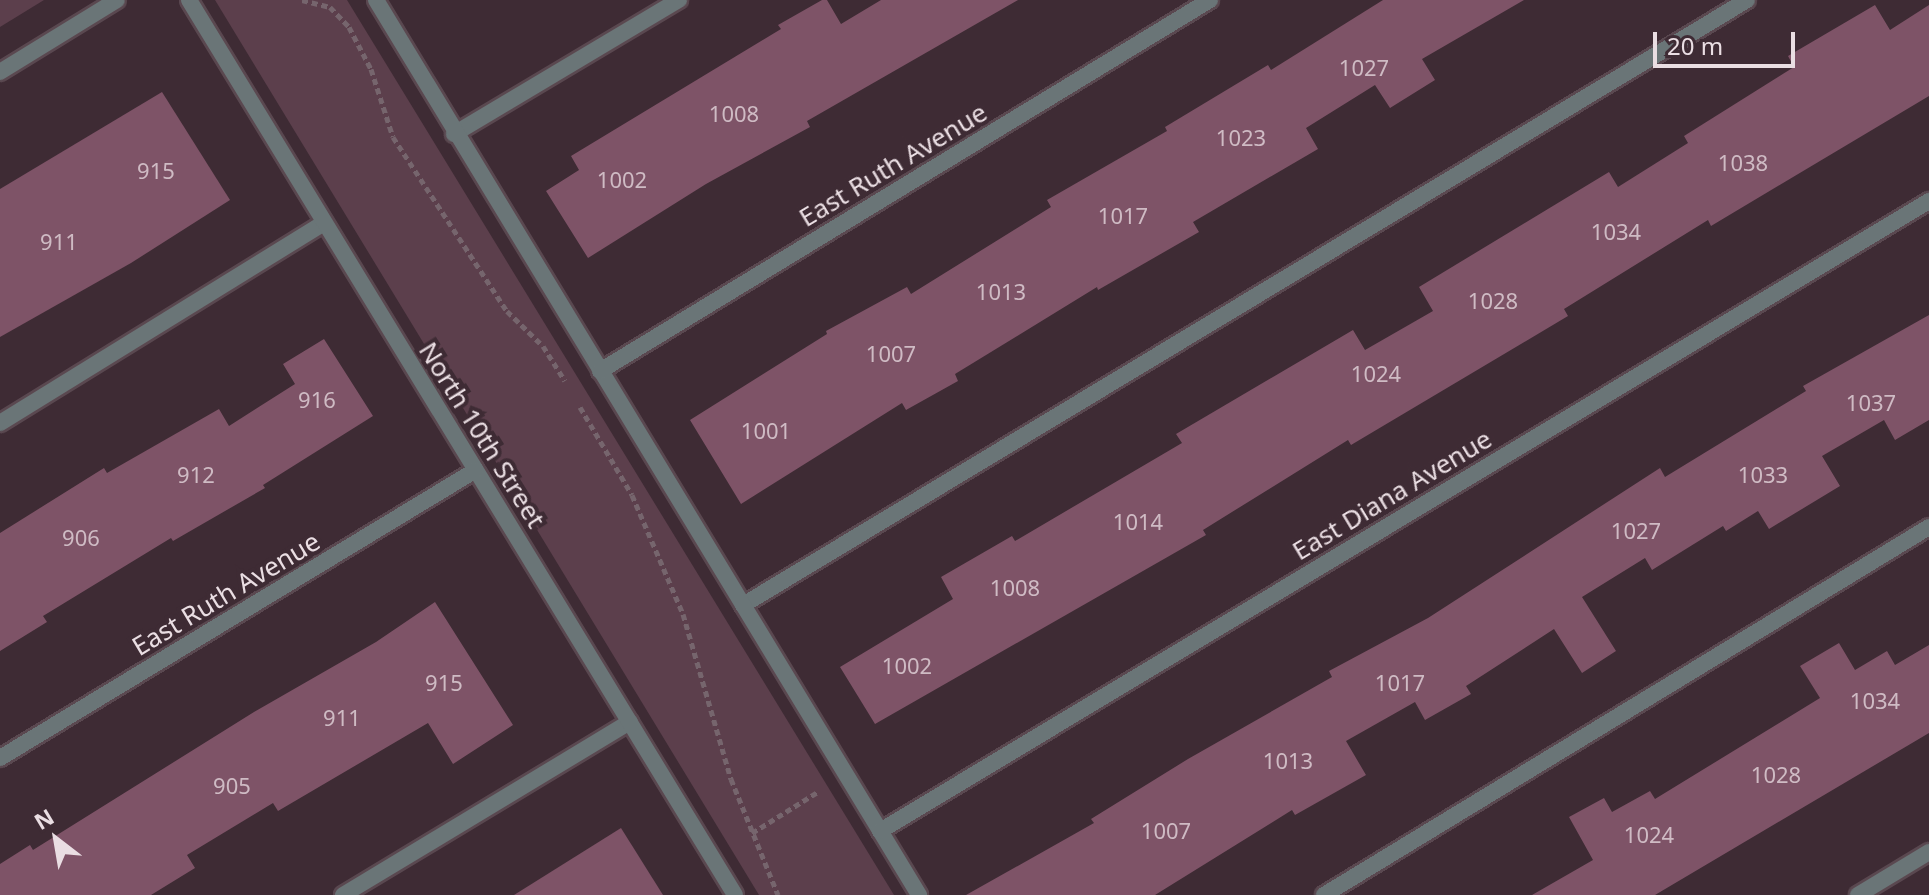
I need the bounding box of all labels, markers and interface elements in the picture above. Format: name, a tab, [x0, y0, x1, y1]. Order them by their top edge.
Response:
scale bar	[1657, 16, 1799, 66]
text: 20 m	[1667, 29, 1723, 62]
house number: 1027	[1339, 55, 1389, 81]
street label: East Ruth Avenue	[794, 97, 992, 233]
house number: 1008	[709, 101, 759, 127]
house number: 1023	[1216, 125, 1266, 151]
house number: 1038	[1718, 150, 1768, 176]
house number: 915	[137, 158, 175, 184]
house number: 1002	[597, 167, 647, 193]
house number: 1017	[1098, 203, 1148, 229]
house number: 1034	[1591, 219, 1641, 245]
house number: 911	[40, 229, 78, 255]
house number: 1013	[976, 279, 1026, 305]
house number: 1028	[1468, 288, 1518, 314]
street label: North 10th Street	[412, 336, 552, 534]
house number: 1007	[866, 341, 916, 367]
house number: 1024	[1351, 361, 1401, 387]
house number: 916	[298, 387, 336, 413]
house number: 1037	[1846, 390, 1896, 416]
house number: 1001	[741, 418, 791, 444]
street label: East Diana Avenue	[1287, 423, 1497, 567]
house number: 912	[177, 462, 215, 488]
house number: 1033	[1738, 462, 1788, 488]
house number: 1014	[1113, 509, 1163, 535]
house number: 1027	[1611, 518, 1661, 544]
house number: 906	[62, 525, 100, 551]
street label: East Ruth Avenue	[127, 526, 325, 662]
house number: 1008	[990, 575, 1040, 601]
house number: 1002	[882, 653, 932, 679]
house number: 915	[425, 670, 463, 696]
house number: 1017	[1375, 670, 1425, 696]
house number: 1034	[1850, 688, 1900, 714]
house number: 911	[323, 705, 361, 731]
house number: 1013	[1263, 748, 1313, 774]
house number: 1028	[1751, 762, 1801, 788]
house number: 905	[213, 773, 251, 799]
north arrow	[16, 799, 96, 879]
text: N	[28, 801, 59, 836]
house number: 1007	[1141, 818, 1191, 844]
house number: 1024	[1624, 822, 1674, 848]

